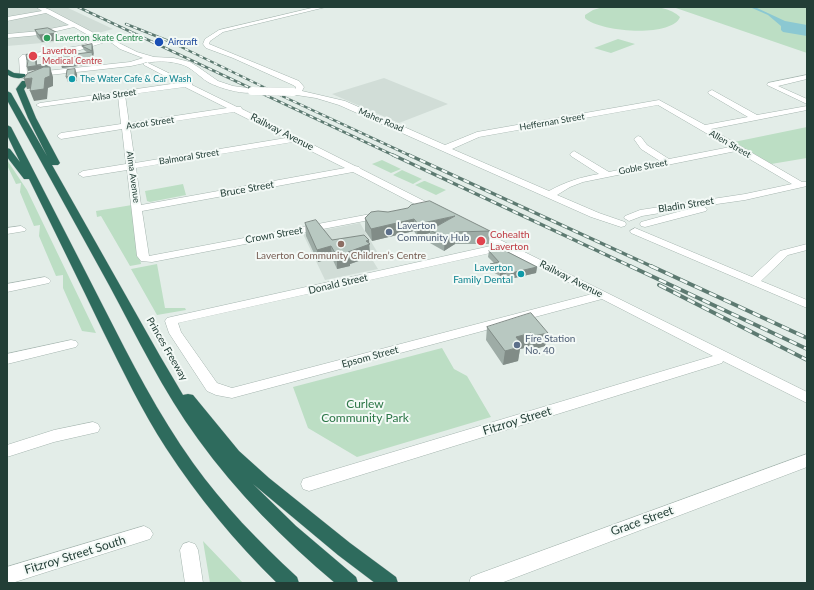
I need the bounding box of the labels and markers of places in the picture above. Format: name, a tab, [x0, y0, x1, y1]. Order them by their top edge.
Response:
marker: Laverton Skate Centre	[42, 33, 52, 43]
place label: Laverton Skate Centre	[55, 33, 143, 43]
marker: Aircraft	[153, 36, 165, 48]
place label: Aircraft	[168, 37, 197, 47]
place label: Laverton Medical Centre	[42, 46, 102, 67]
marker: Laverton Medical Centre	[27, 50, 39, 62]
marker: The Water Cafe & Car Wash	[67, 74, 77, 84]
place label: The Water Cafe & Car Wash	[80, 74, 192, 84]
place label: Laverton Community Hub	[397, 220, 469, 244]
marker: Laverton Community Hub	[384, 227, 394, 237]
place label: Cohealth Laverton	[490, 229, 530, 252]
marker: Cohealth Laverton	[475, 235, 487, 247]
marker: Laverton Community Children’s Centre	[336, 239, 346, 249]
place label: Laverton Community Children’s Centre	[256, 250, 426, 262]
place label: Laverton Family Dental	[453, 262, 513, 286]
marker: Laverton Family Dental	[516, 269, 526, 279]
place label: Fire Station No. 40	[525, 333, 575, 356]
marker: Fire Station No. 40	[512, 340, 522, 350]

